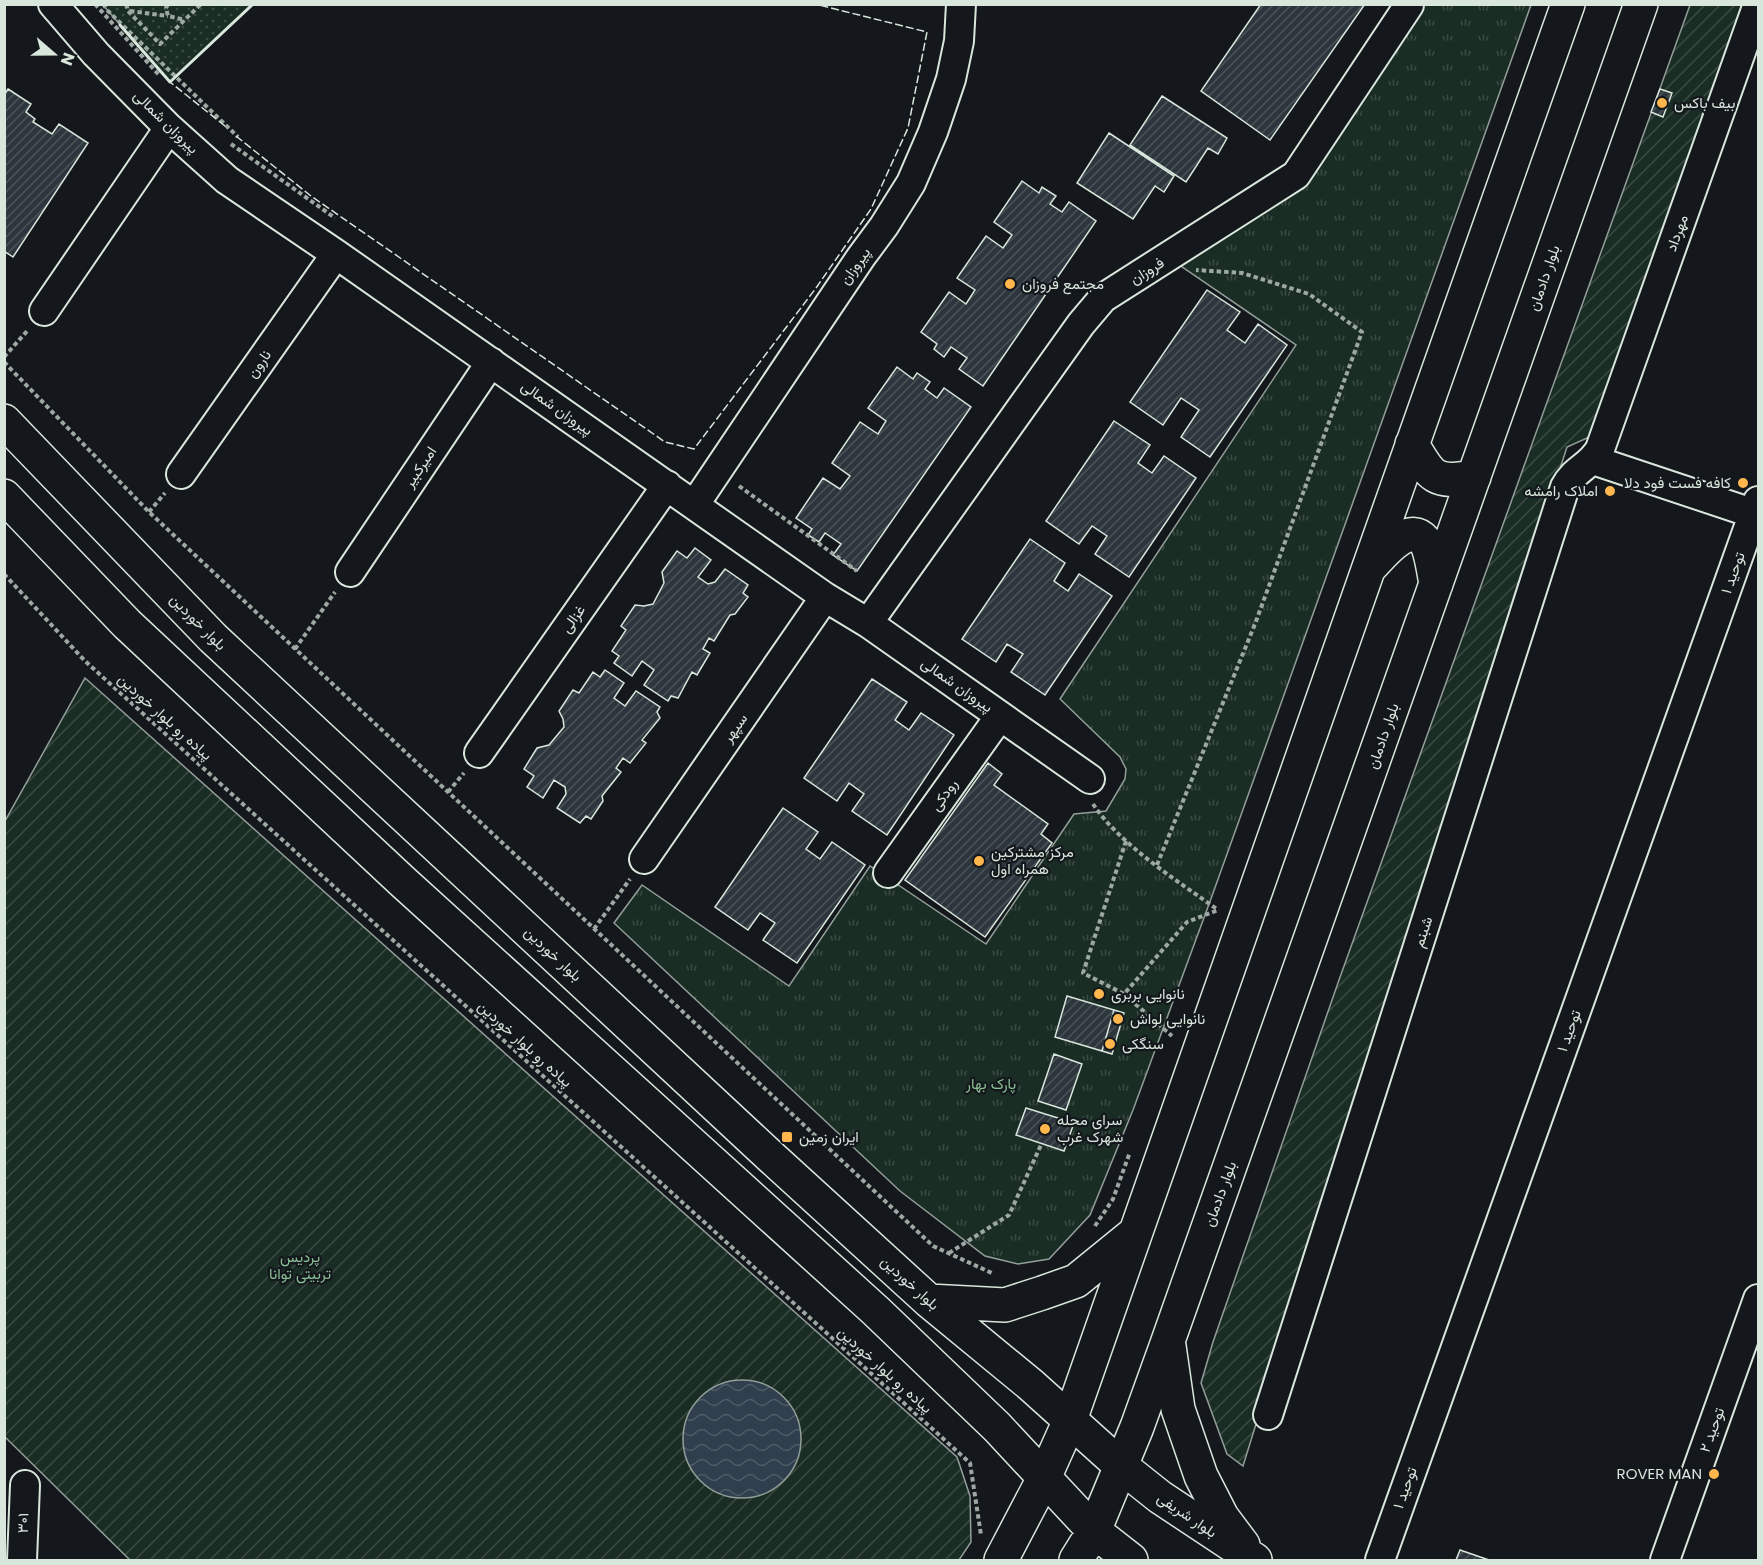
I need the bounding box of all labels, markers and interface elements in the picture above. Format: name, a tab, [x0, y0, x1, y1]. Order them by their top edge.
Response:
north arrow	[24, 24, 84, 84]
text: N	[55, 49, 80, 69]
street label: پیروزان شمالی	[129, 85, 204, 158]
place label: بیف باکس	[1674, 92, 1735, 113]
marker: بیف باکس	[1655, 96, 1669, 110]
street label: مهرداد	[1660, 211, 1693, 254]
street label: بلوار دادمان	[1522, 242, 1565, 314]
street label: پیروزان	[834, 243, 875, 289]
street label: فروزان	[1126, 252, 1168, 289]
place label: مجتمع فروزان	[1022, 273, 1104, 295]
marker: مجتمع فروزان	[1003, 277, 1017, 291]
street label: نارون	[241, 345, 276, 382]
street label: پیروزان شمالی	[517, 375, 598, 440]
street label: امیرکبیر	[398, 442, 441, 492]
place label: کافه فست فود دلا	[1624, 472, 1731, 493]
marker: کافه فست فود دلا	[1736, 476, 1750, 490]
place label: املاک رامشه	[1524, 480, 1598, 501]
marker: املاک رامشه	[1603, 484, 1617, 498]
street label: توحید ۱	[1715, 549, 1750, 597]
street label: بلوار خوردین	[165, 589, 231, 655]
street label: غزالی	[555, 600, 590, 637]
street label: پیروزان شمالی	[917, 652, 998, 717]
street label: پیاده رو بلوار خوردین	[113, 668, 217, 765]
street label: بلوار دادمان	[1361, 700, 1404, 772]
street label: سپهر	[716, 709, 752, 747]
street label: رودکی	[925, 774, 962, 815]
place label: مرکز مشترکین همراه اول	[991, 841, 1074, 879]
marker: مرکز مشترکین همراه اول	[972, 854, 986, 868]
street label: شبنم	[1408, 913, 1437, 950]
street label: بلوار خوردین	[520, 921, 587, 986]
place label: نانوایی بربری	[1111, 983, 1185, 1004]
marker: نانوایی بربری	[1092, 987, 1106, 1001]
street label: پیاده رو بلوار خوردین	[473, 995, 577, 1092]
street label: توحید ۱	[1551, 1007, 1586, 1055]
place label: نانوایی لواش	[1130, 1008, 1205, 1029]
marker: نانوایی لواش	[1111, 1012, 1125, 1026]
place label: سنگکی	[1122, 1033, 1164, 1054]
marker: سنگکی	[1103, 1037, 1117, 1051]
park label: پارک بهار	[965, 1073, 1016, 1094]
place label: سرای محله شهرک غرب	[1057, 1109, 1124, 1147]
marker: سرای محله شهرک غرب	[1038, 1122, 1052, 1136]
place label: ایران زمین	[799, 1126, 859, 1147]
marker: ایران زمین	[780, 1130, 794, 1144]
street label: بلوار دادمان	[1198, 1158, 1241, 1230]
park label: پردیس تربیتی توانا	[269, 1246, 331, 1284]
street label: بلوار خوردین	[876, 1251, 944, 1315]
street label: پیاده رو بلوار خوردین	[833, 1321, 937, 1418]
street label: توحید ۲	[1694, 1404, 1730, 1455]
place label: ROVER MAN	[1617, 1463, 1702, 1484]
street label: توحید ۱	[1387, 1464, 1422, 1512]
marker: ROVER MAN	[1707, 1467, 1721, 1481]
street label: بلوار شریفی	[1153, 1487, 1221, 1542]
street label: ۳۰۱	[12, 1512, 33, 1534]

